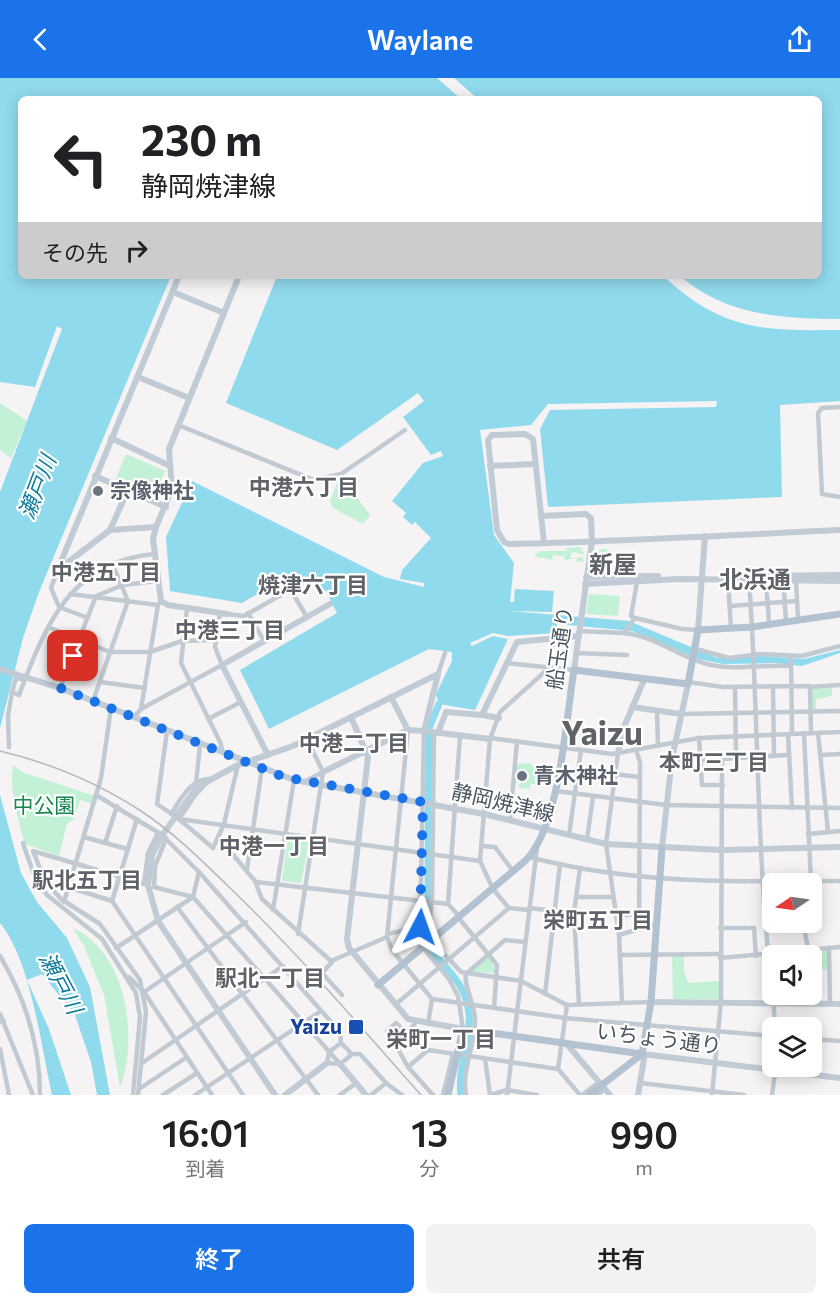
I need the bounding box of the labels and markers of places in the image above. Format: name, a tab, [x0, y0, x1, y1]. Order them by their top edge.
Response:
place label: 宗像神社	[110, 477, 194, 502]
marker: 宗像神社	[91, 484, 105, 498]
pin	[47, 630, 98, 681]
place label: 青木神社	[534, 762, 618, 787]
marker: 青木神社	[515, 769, 529, 783]
place label: Yaizu	[290, 1013, 342, 1038]
marker: Yaizu	[347, 1018, 365, 1036]

